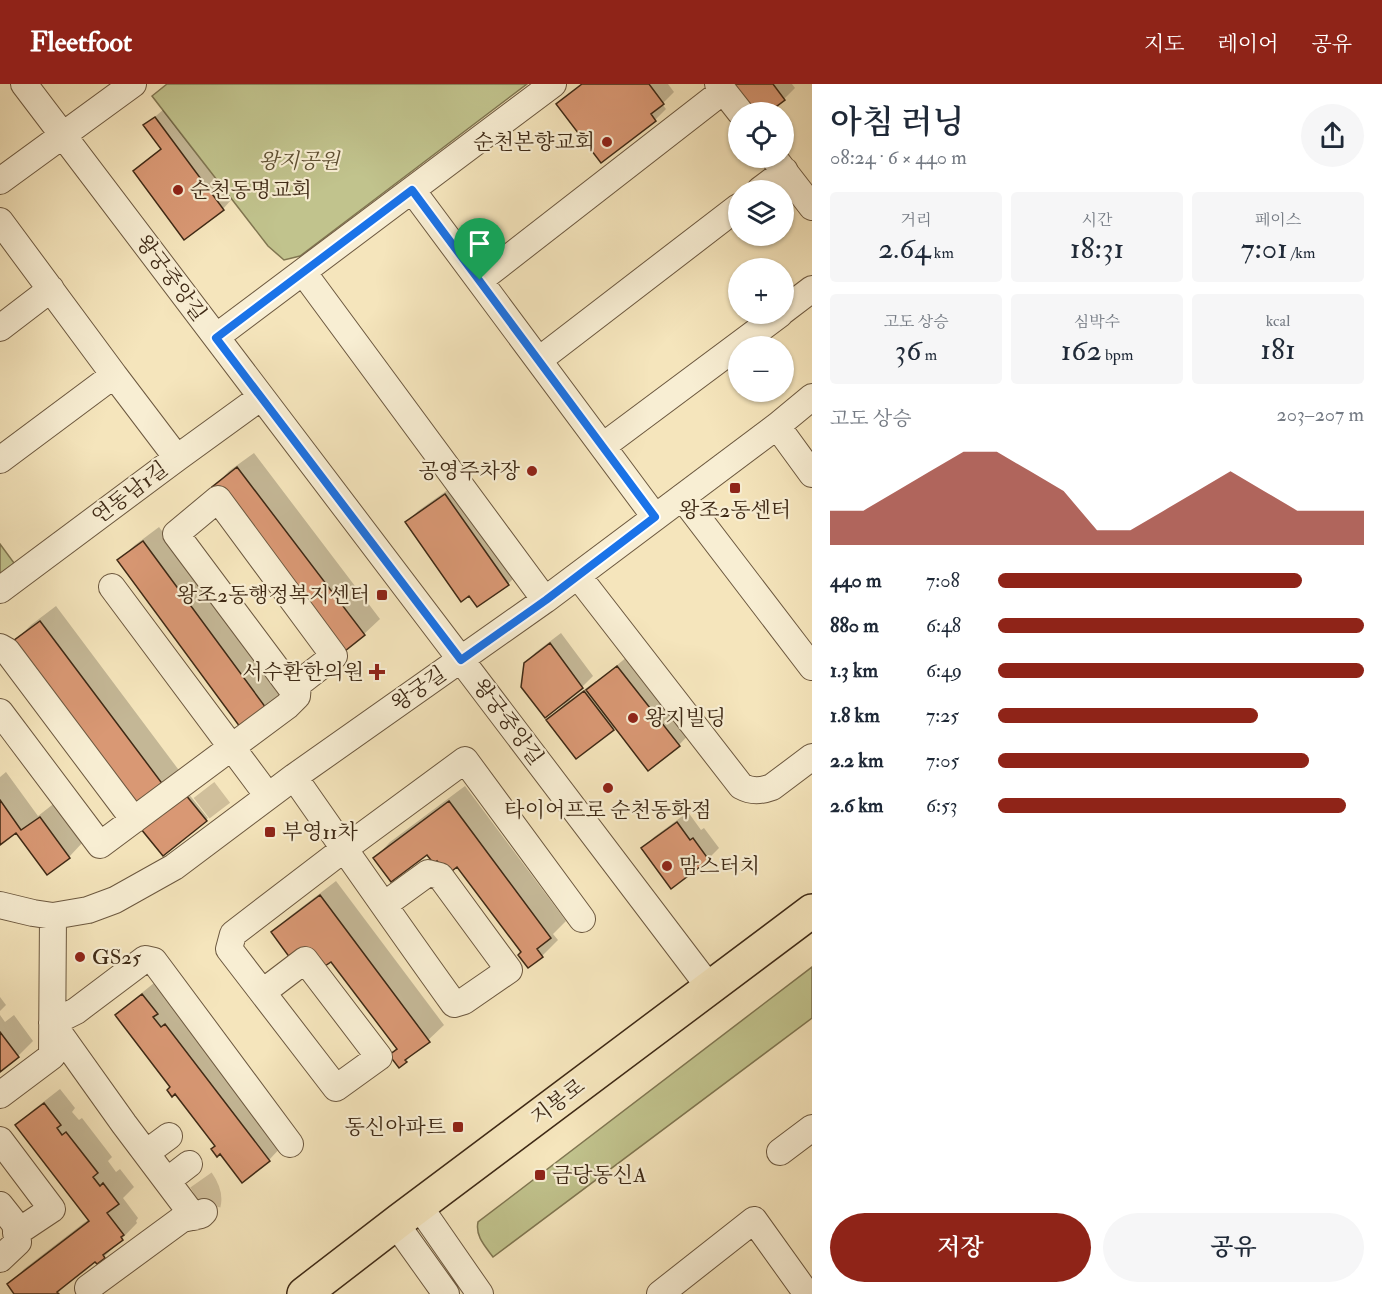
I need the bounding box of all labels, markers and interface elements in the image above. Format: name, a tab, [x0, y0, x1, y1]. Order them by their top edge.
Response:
text: Fleetfoot	[30, 25, 132, 60]
text: 지도	[1144, 31, 1185, 58]
text: 레이어	[1218, 31, 1278, 58]
text: 공유	[1311, 31, 1352, 58]
map controls	[728, 102, 794, 402]
button: locate	[728, 102, 794, 168]
text: 아침 러닝	[830, 102, 964, 143]
button: share	[1301, 104, 1364, 167]
place label: 순천본향교회	[473, 129, 595, 156]
marker: 순천본향교회	[600, 135, 614, 149]
text: 08:24 · 6 × 440 m	[830, 145, 967, 170]
park label: 왕지공원	[258, 148, 341, 175]
place label: 순천동명교회	[190, 177, 312, 204]
button: layers	[728, 180, 794, 246]
marker: 순천동명교회	[171, 183, 185, 197]
text: 거리	[901, 210, 931, 230]
text: 시간	[1082, 210, 1112, 230]
text: 페이스	[1255, 210, 1301, 230]
pin	[454, 218, 505, 280]
icon: arrive	[463, 227, 496, 260]
street label: 왕궁중앙길	[130, 229, 212, 327]
text: 2.64	[878, 230, 930, 267]
text: 18:31	[1070, 230, 1124, 267]
text: 7:01	[1241, 230, 1288, 267]
text: km	[930, 243, 954, 263]
text: /km	[1288, 243, 1315, 263]
button: +	[728, 258, 794, 324]
text: kcal	[1266, 311, 1290, 331]
text: 고도 상승	[883, 312, 949, 332]
text: 심박수	[1074, 312, 1120, 332]
text: 181	[1260, 331, 1296, 368]
text: 36	[895, 332, 921, 369]
text: 162	[1061, 332, 1102, 369]
button: −	[728, 336, 794, 402]
text: m	[921, 345, 937, 365]
text: bpm	[1102, 345, 1133, 365]
text: 203–207 m	[1277, 402, 1364, 427]
text: 고도 상승	[830, 406, 912, 431]
street label: 연동남1길	[86, 456, 174, 530]
place label: 공영주차장	[419, 458, 521, 485]
marker: 공영주차장	[525, 464, 539, 478]
marker: 왕조2동센터	[728, 481, 742, 495]
place label: 왕조2동센터	[679, 497, 791, 524]
text: 440 m	[830, 568, 882, 593]
text: 7:08	[926, 568, 960, 593]
place label: 왕조2동행정복지센터	[177, 582, 370, 609]
marker: 왕조2동행정복지센터	[375, 588, 389, 602]
text: 880 m	[830, 613, 879, 638]
text: 6:48	[926, 613, 961, 638]
text: 1.3 km	[830, 658, 878, 683]
text: 6:49	[926, 658, 962, 683]
place label: 서수환한의원	[242, 659, 364, 686]
street label: 왕궁길	[386, 660, 452, 718]
marker: 서수환한의원	[368, 663, 386, 681]
street label: 왕궁중앙길	[467, 673, 549, 771]
text: 1.8 km	[830, 703, 880, 728]
text: 7:25	[926, 703, 959, 728]
place label: 왕지빌딩	[645, 705, 726, 732]
marker: 왕지빌딩	[626, 711, 640, 725]
text: 2.2 km	[830, 748, 883, 773]
text: 7:05	[926, 748, 959, 773]
marker: 타이어프로 순천동화점	[601, 781, 615, 795]
text: 2.6 km	[830, 793, 883, 818]
text: 6:53	[926, 793, 958, 818]
place label: 타이어프로 순천동화점	[504, 797, 712, 824]
place label: 부영11차	[282, 819, 359, 846]
marker: 부영11차	[263, 825, 277, 839]
place label: 맘스터치	[679, 853, 760, 880]
marker: 맘스터치	[660, 859, 674, 873]
place label: GS25	[92, 944, 142, 971]
marker: GS25	[73, 950, 87, 964]
street label: 지봉로	[526, 1073, 590, 1131]
place label: 동신아파트	[345, 1114, 446, 1141]
marker: 동신아파트	[451, 1120, 465, 1134]
place label: 금당동신A	[552, 1162, 646, 1189]
marker: 금당동신A	[533, 1168, 547, 1182]
button: 저장	[830, 1213, 1091, 1282]
button: 공유	[1103, 1213, 1364, 1282]

